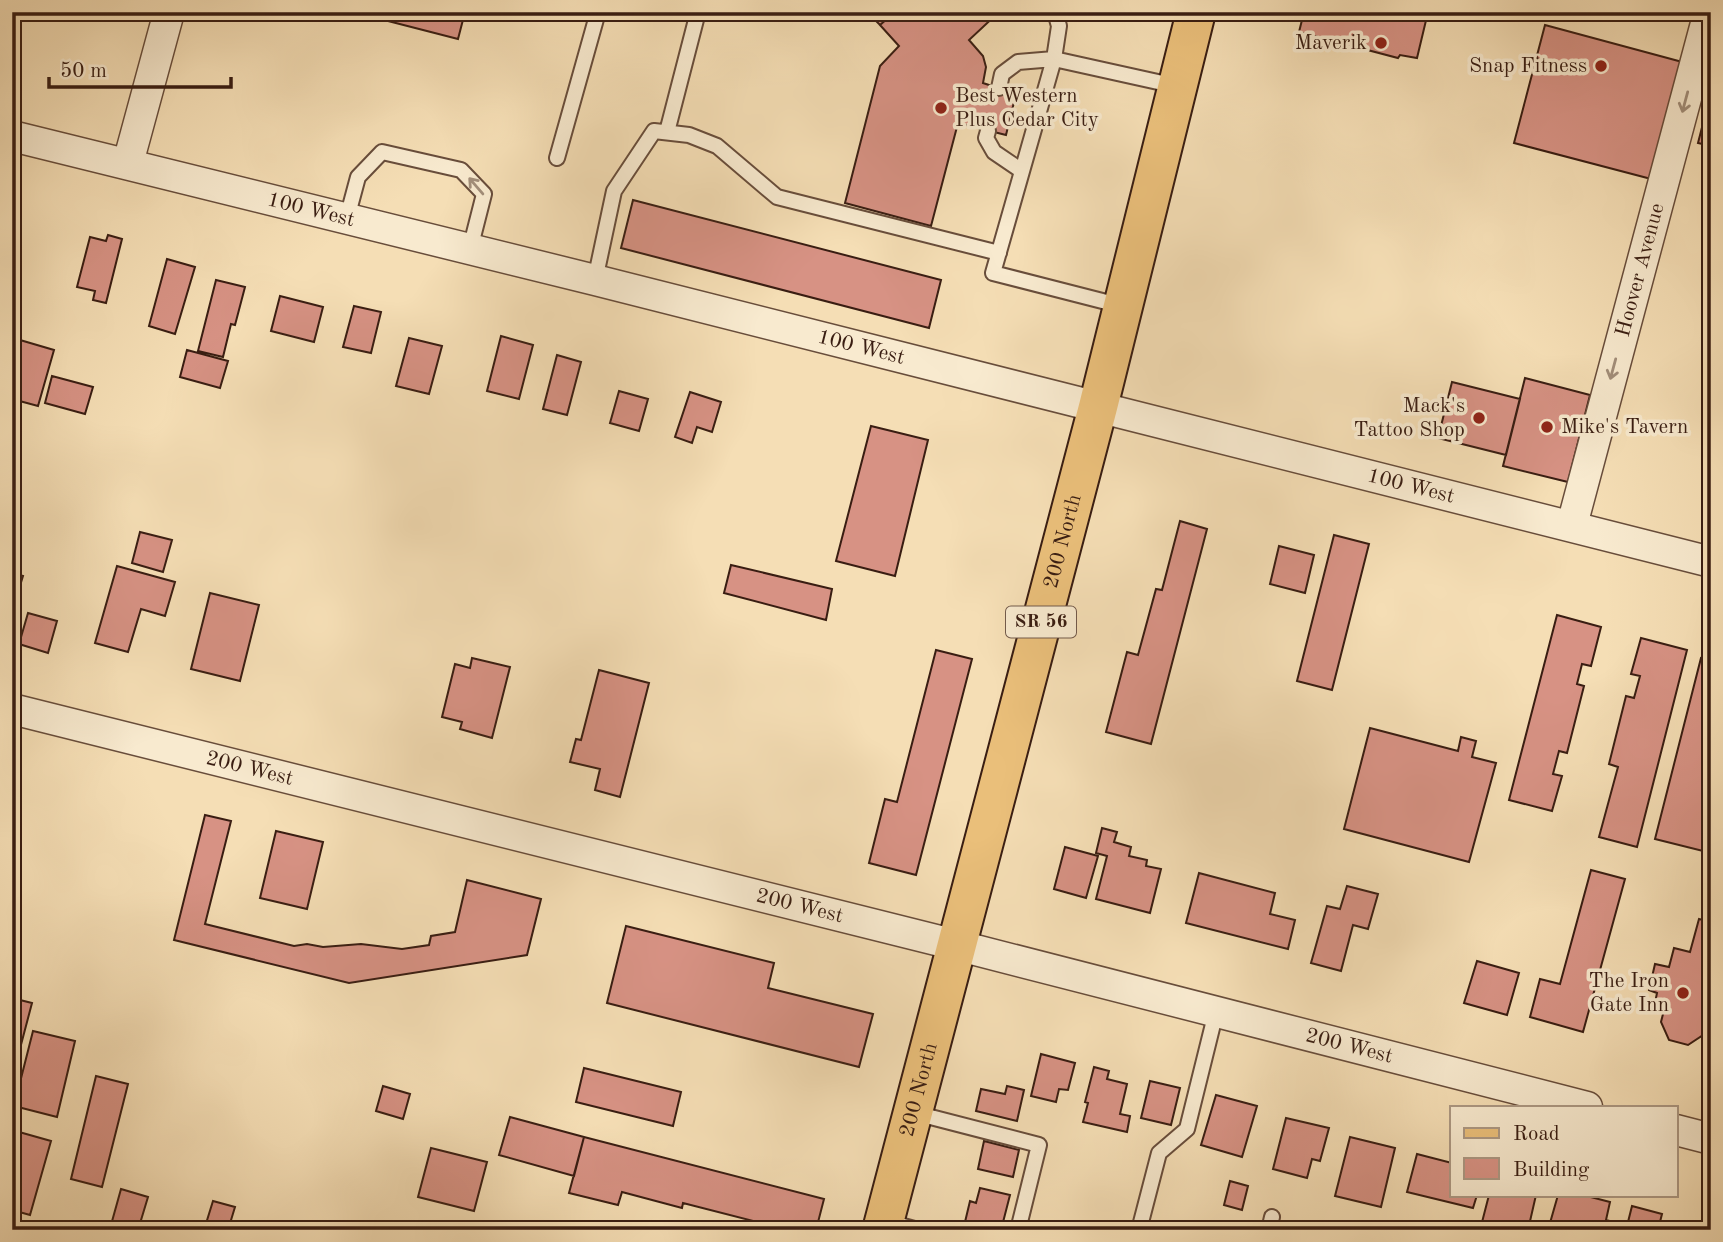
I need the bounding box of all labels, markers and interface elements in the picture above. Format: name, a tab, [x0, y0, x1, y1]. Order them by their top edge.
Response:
place label: Maverik	[1295, 33, 1367, 54]
marker: Maverik	[1373, 35, 1389, 51]
scale bar	[49, 46, 231, 90]
place label: Snap Fitness	[1469, 56, 1587, 77]
marker: Snap Fitness	[1593, 58, 1609, 74]
text: 50 m	[60, 61, 107, 82]
place label: Best Western Plus Cedar City	[955, 86, 1099, 131]
one-way arrow	[1678, 90, 1691, 113]
marker: Best Western Plus Cedar City	[933, 100, 949, 116]
one-way arrow	[468, 177, 484, 195]
street label: 100 West	[265, 189, 357, 231]
street label: Hoover Avenue	[1612, 201, 1668, 339]
street label: 100 West	[815, 326, 907, 368]
one-way arrow	[1606, 358, 1619, 380]
place label: Mack's Tattoo Shop	[1354, 396, 1465, 441]
marker: Mack's Tattoo Shop	[1471, 410, 1487, 426]
place label: Mike's Tavern	[1561, 417, 1688, 438]
marker: Mike's Tavern	[1539, 419, 1555, 435]
street label: 100 West	[1365, 465, 1457, 507]
street label: 200 North	[1040, 492, 1085, 591]
road number: SR 56	[1006, 607, 1076, 638]
street label: 200 West	[204, 747, 295, 789]
street label: 200 West	[754, 885, 845, 927]
place label: The Iron Gate Inn	[1588, 971, 1669, 1016]
marker: The Iron Gate Inn	[1675, 985, 1691, 1001]
street label: 200 West	[1303, 1025, 1395, 1067]
street label: 200 North	[896, 1040, 941, 1139]
legend	[1450, 1106, 1678, 1196]
text: Road	[1513, 1124, 1560, 1145]
text: Building	[1513, 1160, 1590, 1181]

